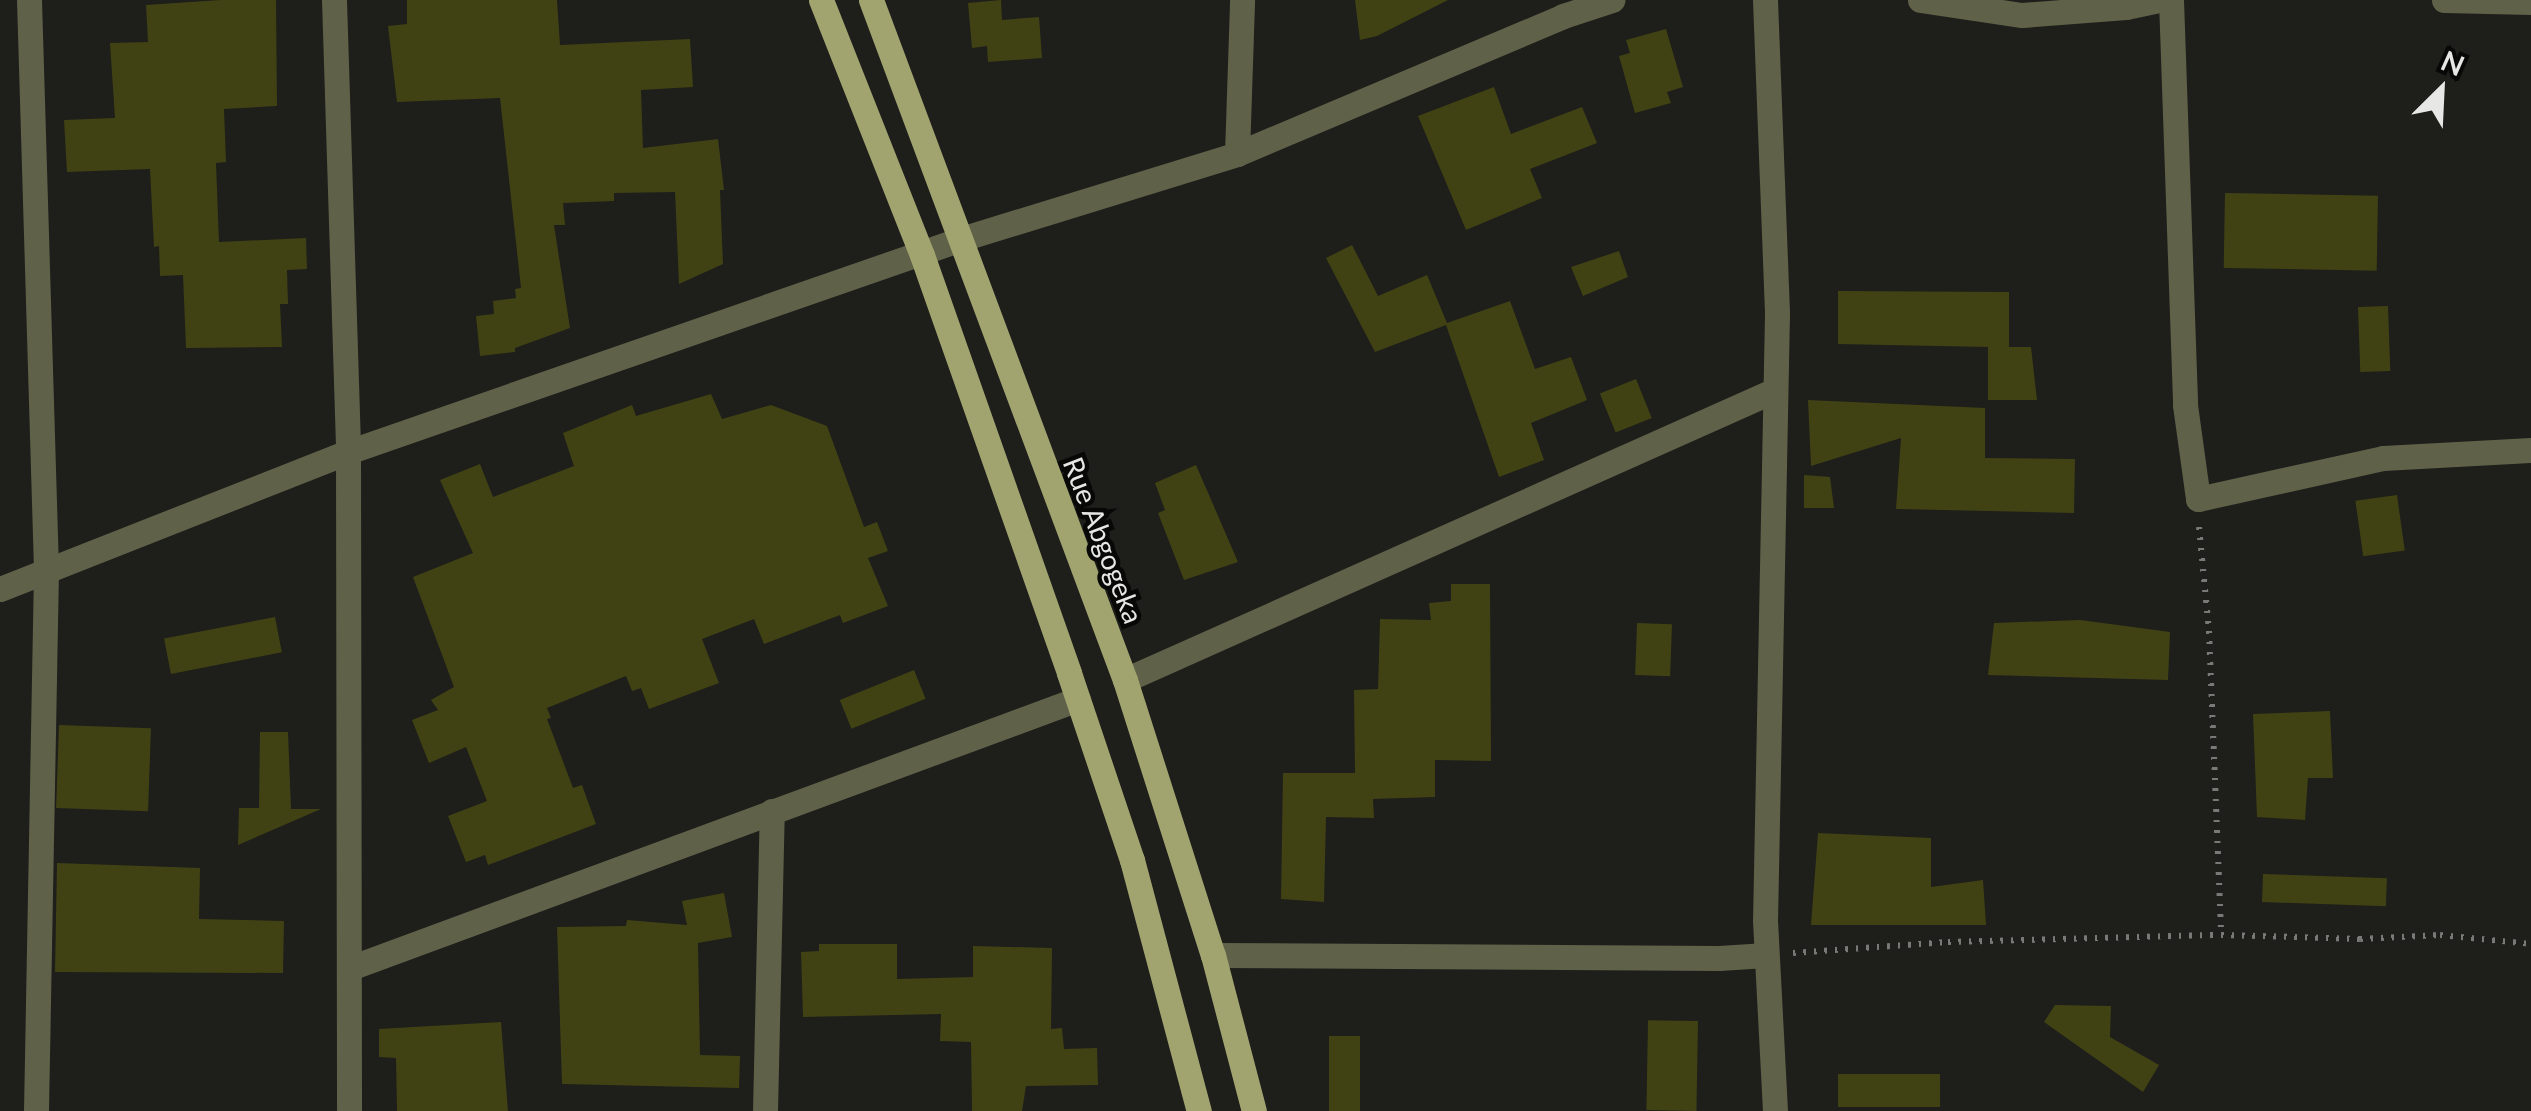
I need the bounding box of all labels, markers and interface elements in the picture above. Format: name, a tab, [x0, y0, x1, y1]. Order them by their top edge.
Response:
north arrow	[2391, 40, 2491, 140]
text: N	[2436, 43, 2470, 83]
street label: Rue Abgogeka	[1057, 452, 1151, 628]

